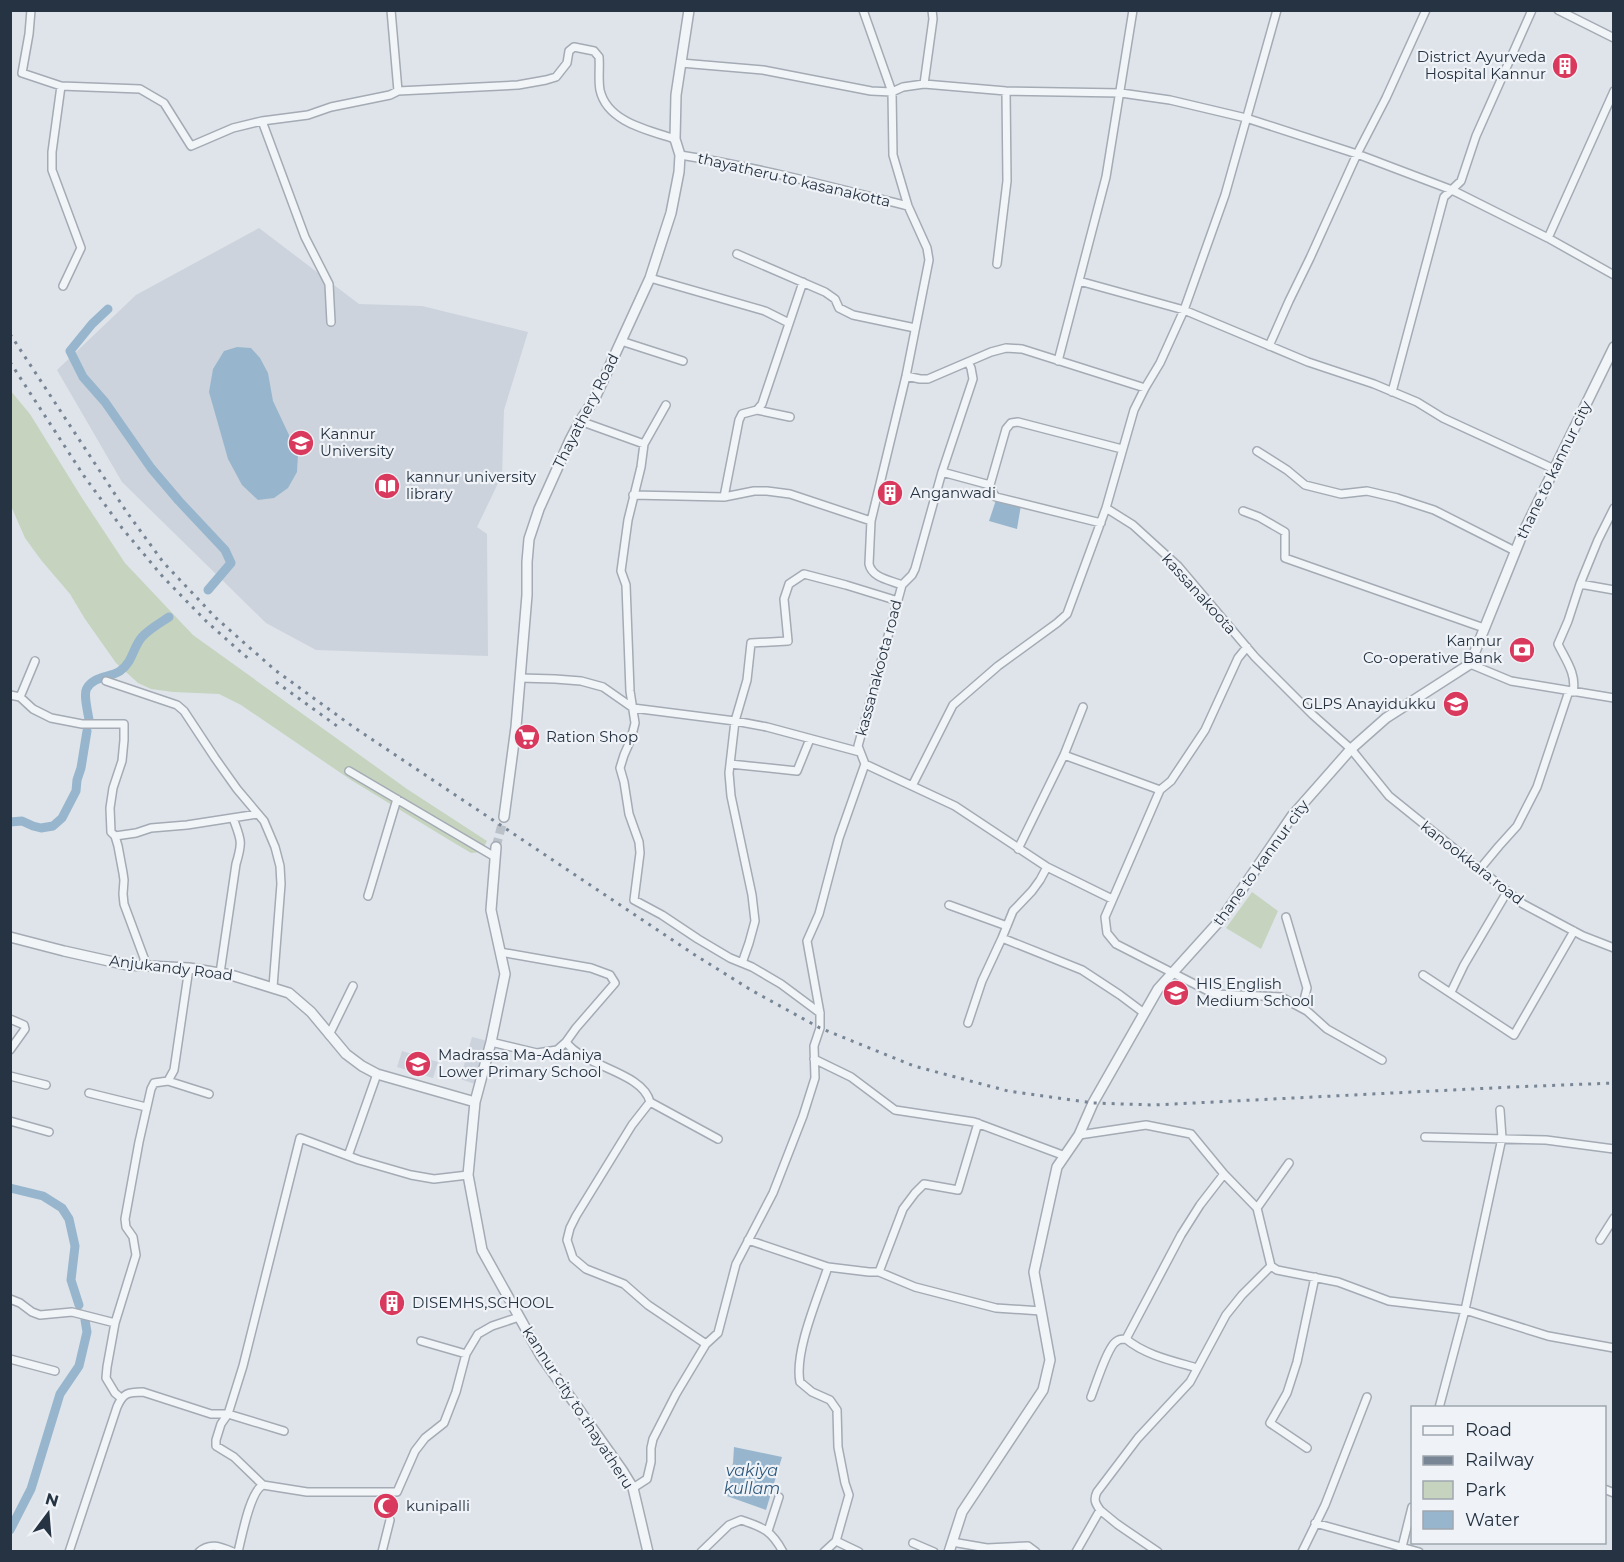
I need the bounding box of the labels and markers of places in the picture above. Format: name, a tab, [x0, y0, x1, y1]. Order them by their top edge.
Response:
place label: District Ayurveda Hospital Kannur	[1417, 47, 1546, 83]
building icon: District Ayurveda Hospital Kannur	[1550, 51, 1580, 81]
place label: Kannur University	[320, 424, 395, 460]
school or university icon: Kannur University	[286, 428, 316, 458]
place label: kannur university library	[406, 467, 537, 503]
library icon: kannur university library	[372, 471, 402, 501]
building icon: Anganwadi	[875, 478, 905, 508]
place label: Anganwadi	[910, 483, 996, 502]
place label: Kannur Co-operative Bank	[1363, 631, 1502, 667]
bank icon: Kannur Co-operative Bank	[1507, 635, 1537, 665]
school or university icon: GLPS Anayidukku	[1441, 689, 1471, 719]
place label: GLPS Anayidukku	[1302, 694, 1436, 713]
supermarket icon: Ration Shop	[512, 722, 542, 752]
place label: Ration Shop	[546, 727, 638, 746]
place label: HIS English Medium School	[1196, 974, 1314, 1010]
school or university icon: HIS English Medium School	[1161, 978, 1191, 1008]
place label: Madrassa Ma-Adaniya Lower Primary School	[438, 1045, 602, 1081]
school or university icon: Madrassa Ma-Adaniya Lower Primary School	[403, 1049, 433, 1079]
building icon: DISEMHS,SCHOOL	[377, 1288, 407, 1318]
place label: DISEMHS,SCHOOL	[412, 1293, 554, 1312]
mosque icon: kunipalli	[371, 1491, 401, 1521]
place label: kunipalli	[406, 1496, 470, 1515]

